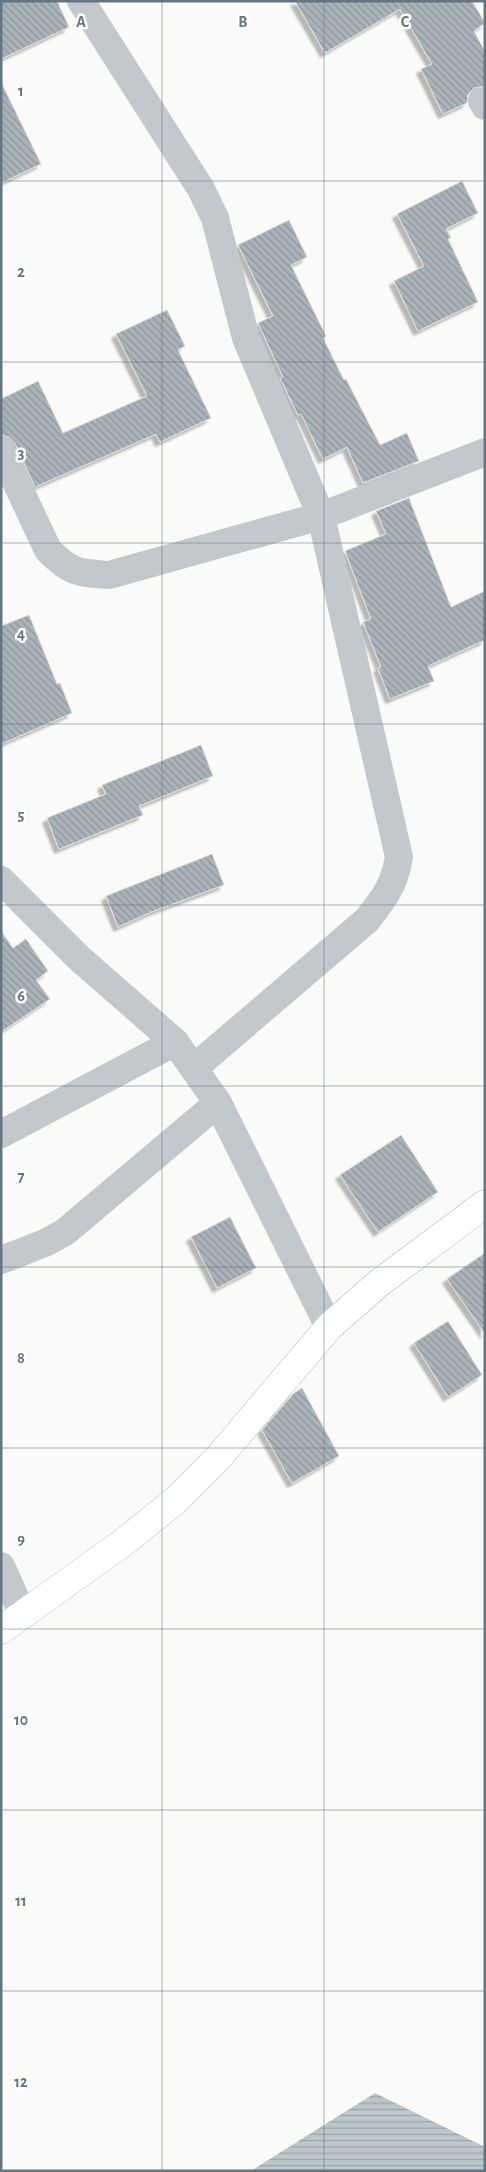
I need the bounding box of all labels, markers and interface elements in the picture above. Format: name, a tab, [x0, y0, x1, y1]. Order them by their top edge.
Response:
text: A	[76, 14, 86, 30]
text: B	[238, 14, 248, 30]
text: C	[401, 14, 410, 30]
text: 1	[18, 83, 24, 99]
text: 2	[17, 264, 25, 280]
text: 3	[18, 445, 25, 461]
text: 4	[17, 626, 25, 642]
text: 5	[18, 807, 25, 823]
text: 6	[17, 988, 25, 1004]
text: 7	[18, 1169, 25, 1185]
text: 8	[17, 1350, 25, 1366]
text: 9	[17, 1531, 25, 1547]
text: 10	[14, 1712, 28, 1728]
text: 11	[15, 1893, 27, 1909]
text: 12	[14, 2074, 28, 2090]

